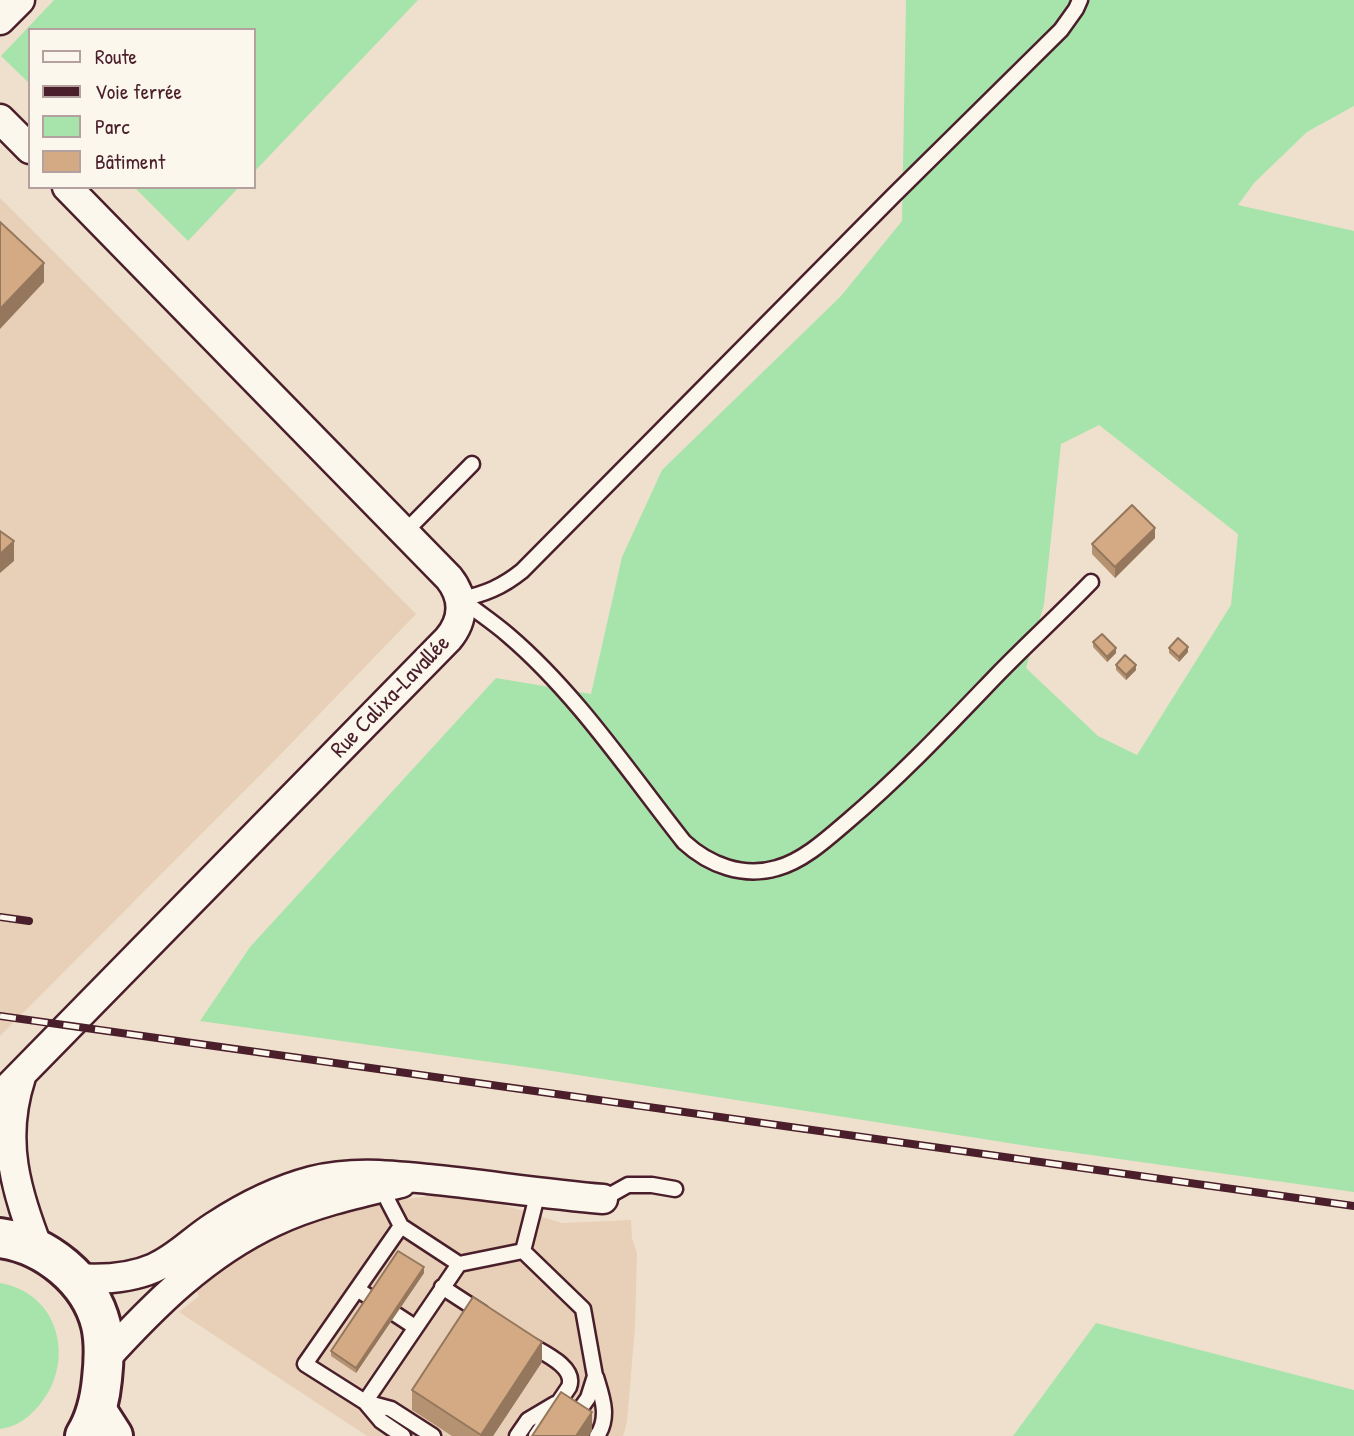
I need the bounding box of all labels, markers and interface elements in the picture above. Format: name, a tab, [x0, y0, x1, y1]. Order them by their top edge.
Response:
legend	[28, 28, 256, 189]
text: Route	[95, 42, 137, 71]
text: Voie ferrée	[95, 77, 182, 106]
text: Parc	[95, 112, 130, 141]
text: Bâtiment	[95, 147, 165, 176]
street label: Rue Calixa-Lavallée	[326, 630, 456, 764]

